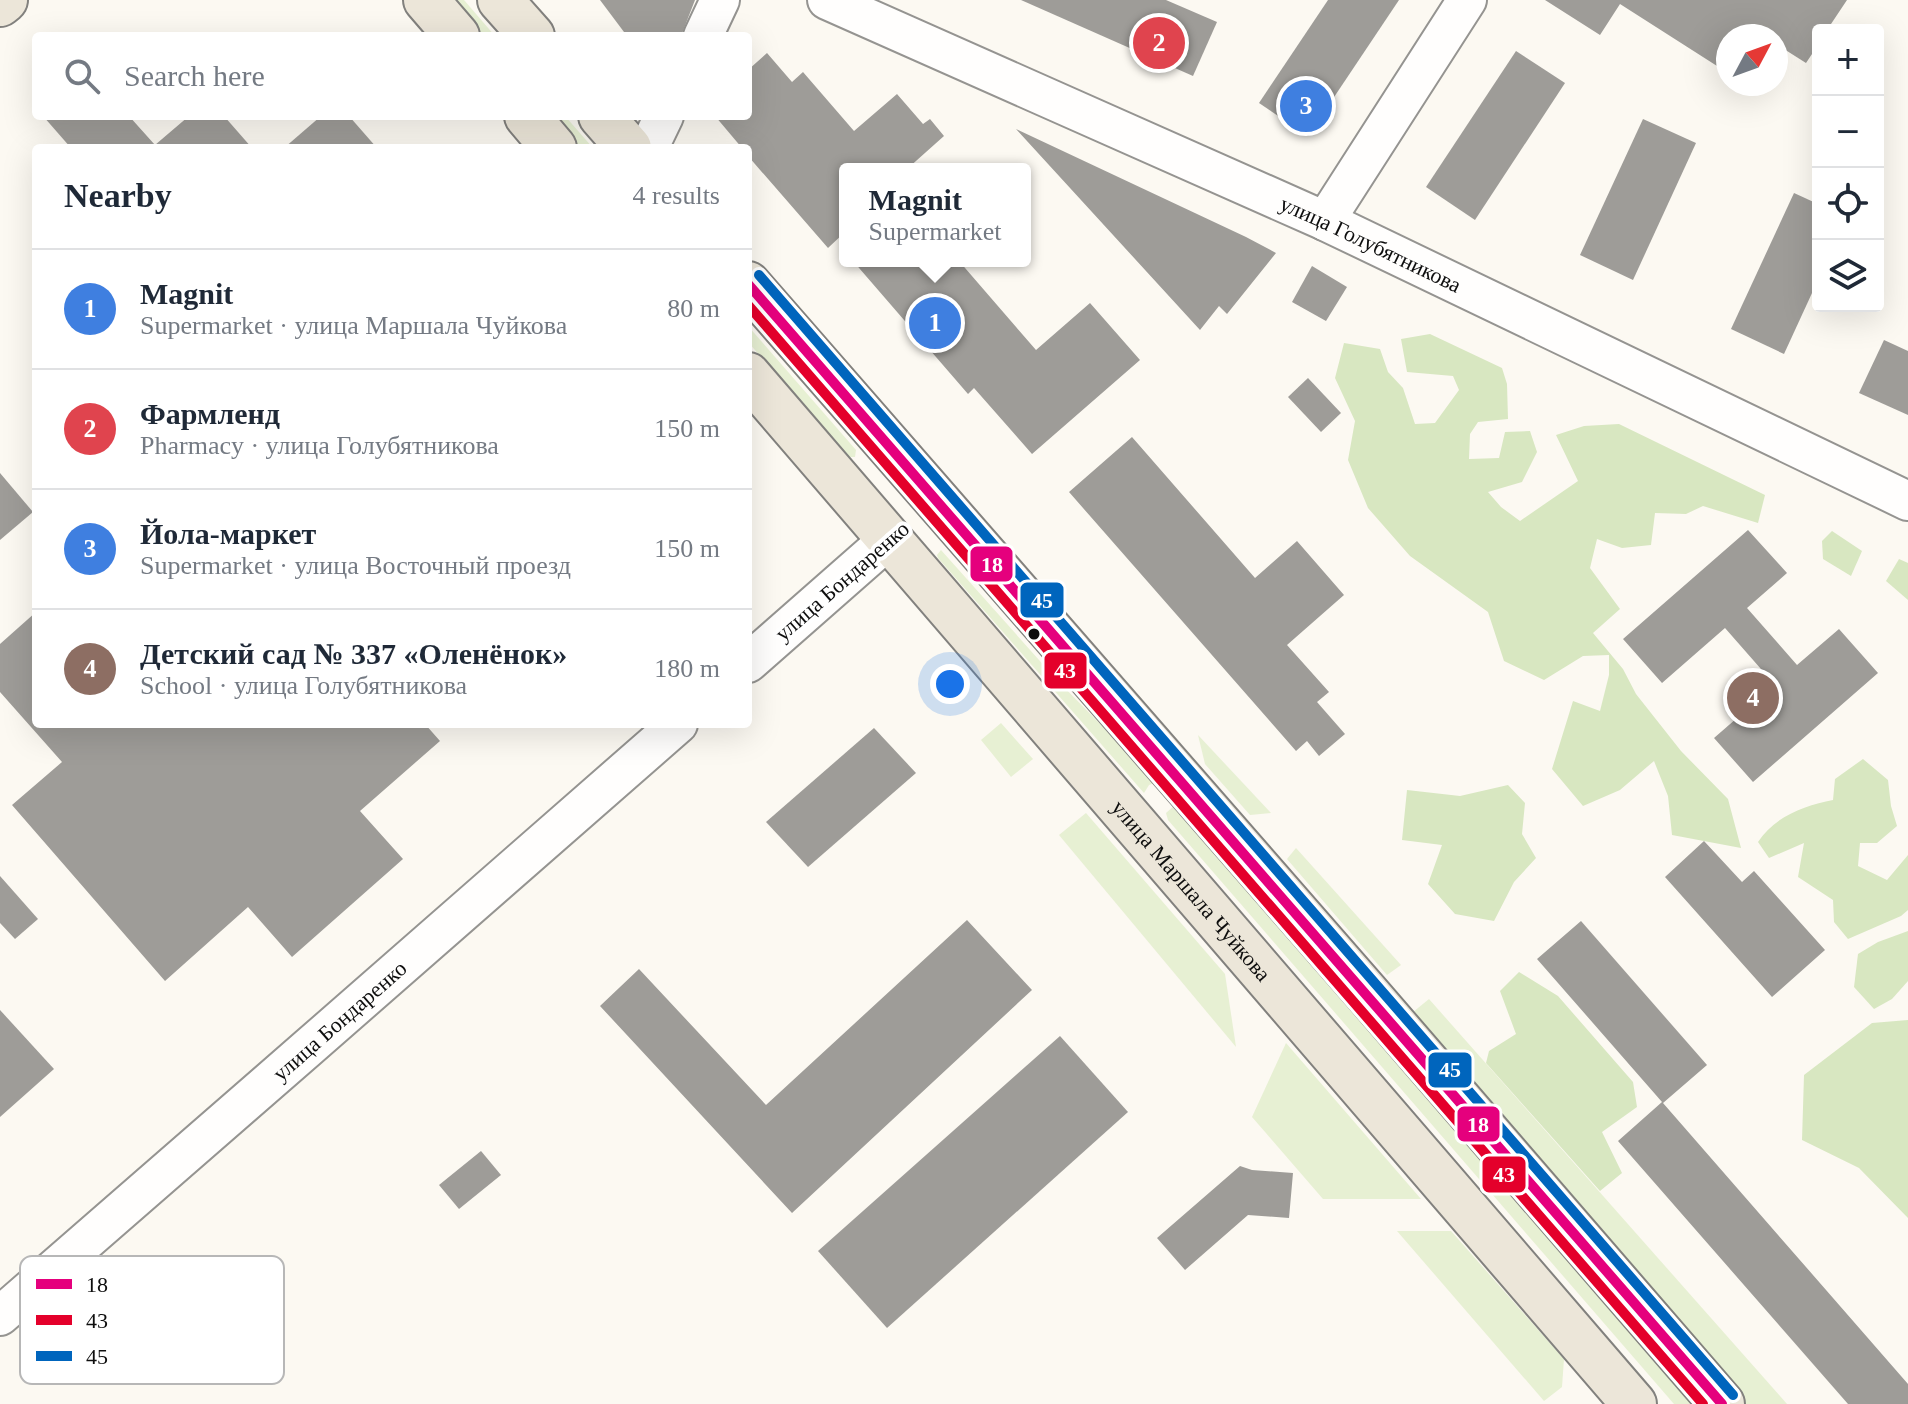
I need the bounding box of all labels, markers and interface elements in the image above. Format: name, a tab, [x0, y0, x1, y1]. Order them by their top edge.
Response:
pin: 2	[1133, 13, 1185, 73]
north arrow	[1716, 24, 1788, 96]
map controls	[1812, 24, 1884, 312]
button: +	[1812, 24, 1884, 96]
search box	[32, 32, 752, 120]
icon: search	[60, 54, 104, 98]
text: Search here	[124, 59, 265, 92]
pin: 3	[1280, 76, 1332, 136]
button: −	[1812, 96, 1884, 168]
popup	[839, 163, 1031, 267]
button: locate	[1812, 168, 1884, 240]
text: Nearby	[64, 177, 172, 214]
text: 4 results	[633, 181, 720, 210]
text: Magnit	[869, 183, 962, 216]
street label: улица Голубятникова	[1276, 190, 1466, 297]
text: Supermarket	[869, 217, 1001, 246]
button: layers	[1812, 240, 1884, 312]
text: Magnit	[140, 277, 233, 310]
pin: 1	[909, 293, 961, 353]
text: 1	[84, 294, 97, 323]
text: 80 m	[667, 294, 720, 323]
text: Supermarket · улица Маршала Чуйкова	[140, 311, 567, 340]
text: Фармленд	[140, 397, 280, 430]
text: 2	[84, 414, 97, 443]
text: 150 m	[654, 414, 720, 443]
text: Pharmacy · улица Голубятникова	[140, 431, 499, 460]
street label: улица Бондаренко	[770, 516, 914, 646]
text: Йола-маркет	[140, 517, 316, 550]
text: 3	[84, 534, 97, 563]
text: 150 m	[654, 534, 720, 563]
line badge: 18	[969, 545, 1014, 583]
text: Supermarket · улица Восточный проезд	[140, 551, 571, 580]
text: 18	[981, 552, 1003, 577]
line badge: 45	[1019, 581, 1065, 619]
text: 45	[1031, 588, 1053, 613]
unlabelled marker	[1026, 626, 1042, 642]
text: Детский сад № 337 «Оленёнок»	[140, 637, 567, 670]
line badge: 43	[1043, 651, 1088, 690]
text: 4	[84, 654, 97, 683]
text: 180 m	[654, 654, 720, 683]
text: 43	[1054, 658, 1076, 683]
your location	[930, 664, 970, 704]
pin: 4	[1727, 668, 1779, 728]
text: School · улица Голубятникова	[140, 671, 467, 700]
street label: улица Маршала Чуйкова	[1107, 795, 1277, 986]
street label: улица Бондаренко	[267, 955, 411, 1086]
line badge: 45	[1427, 1051, 1473, 1089]
text: 45	[1439, 1057, 1461, 1082]
line badge: 18	[1456, 1105, 1501, 1143]
text: 18	[1467, 1112, 1489, 1137]
line badge: 43	[1481, 1155, 1527, 1194]
text: 43	[1493, 1162, 1515, 1187]
legend	[20, 1256, 284, 1384]
text: 18	[86, 1272, 108, 1297]
text: 43	[86, 1308, 108, 1333]
text: 45	[86, 1344, 108, 1369]

